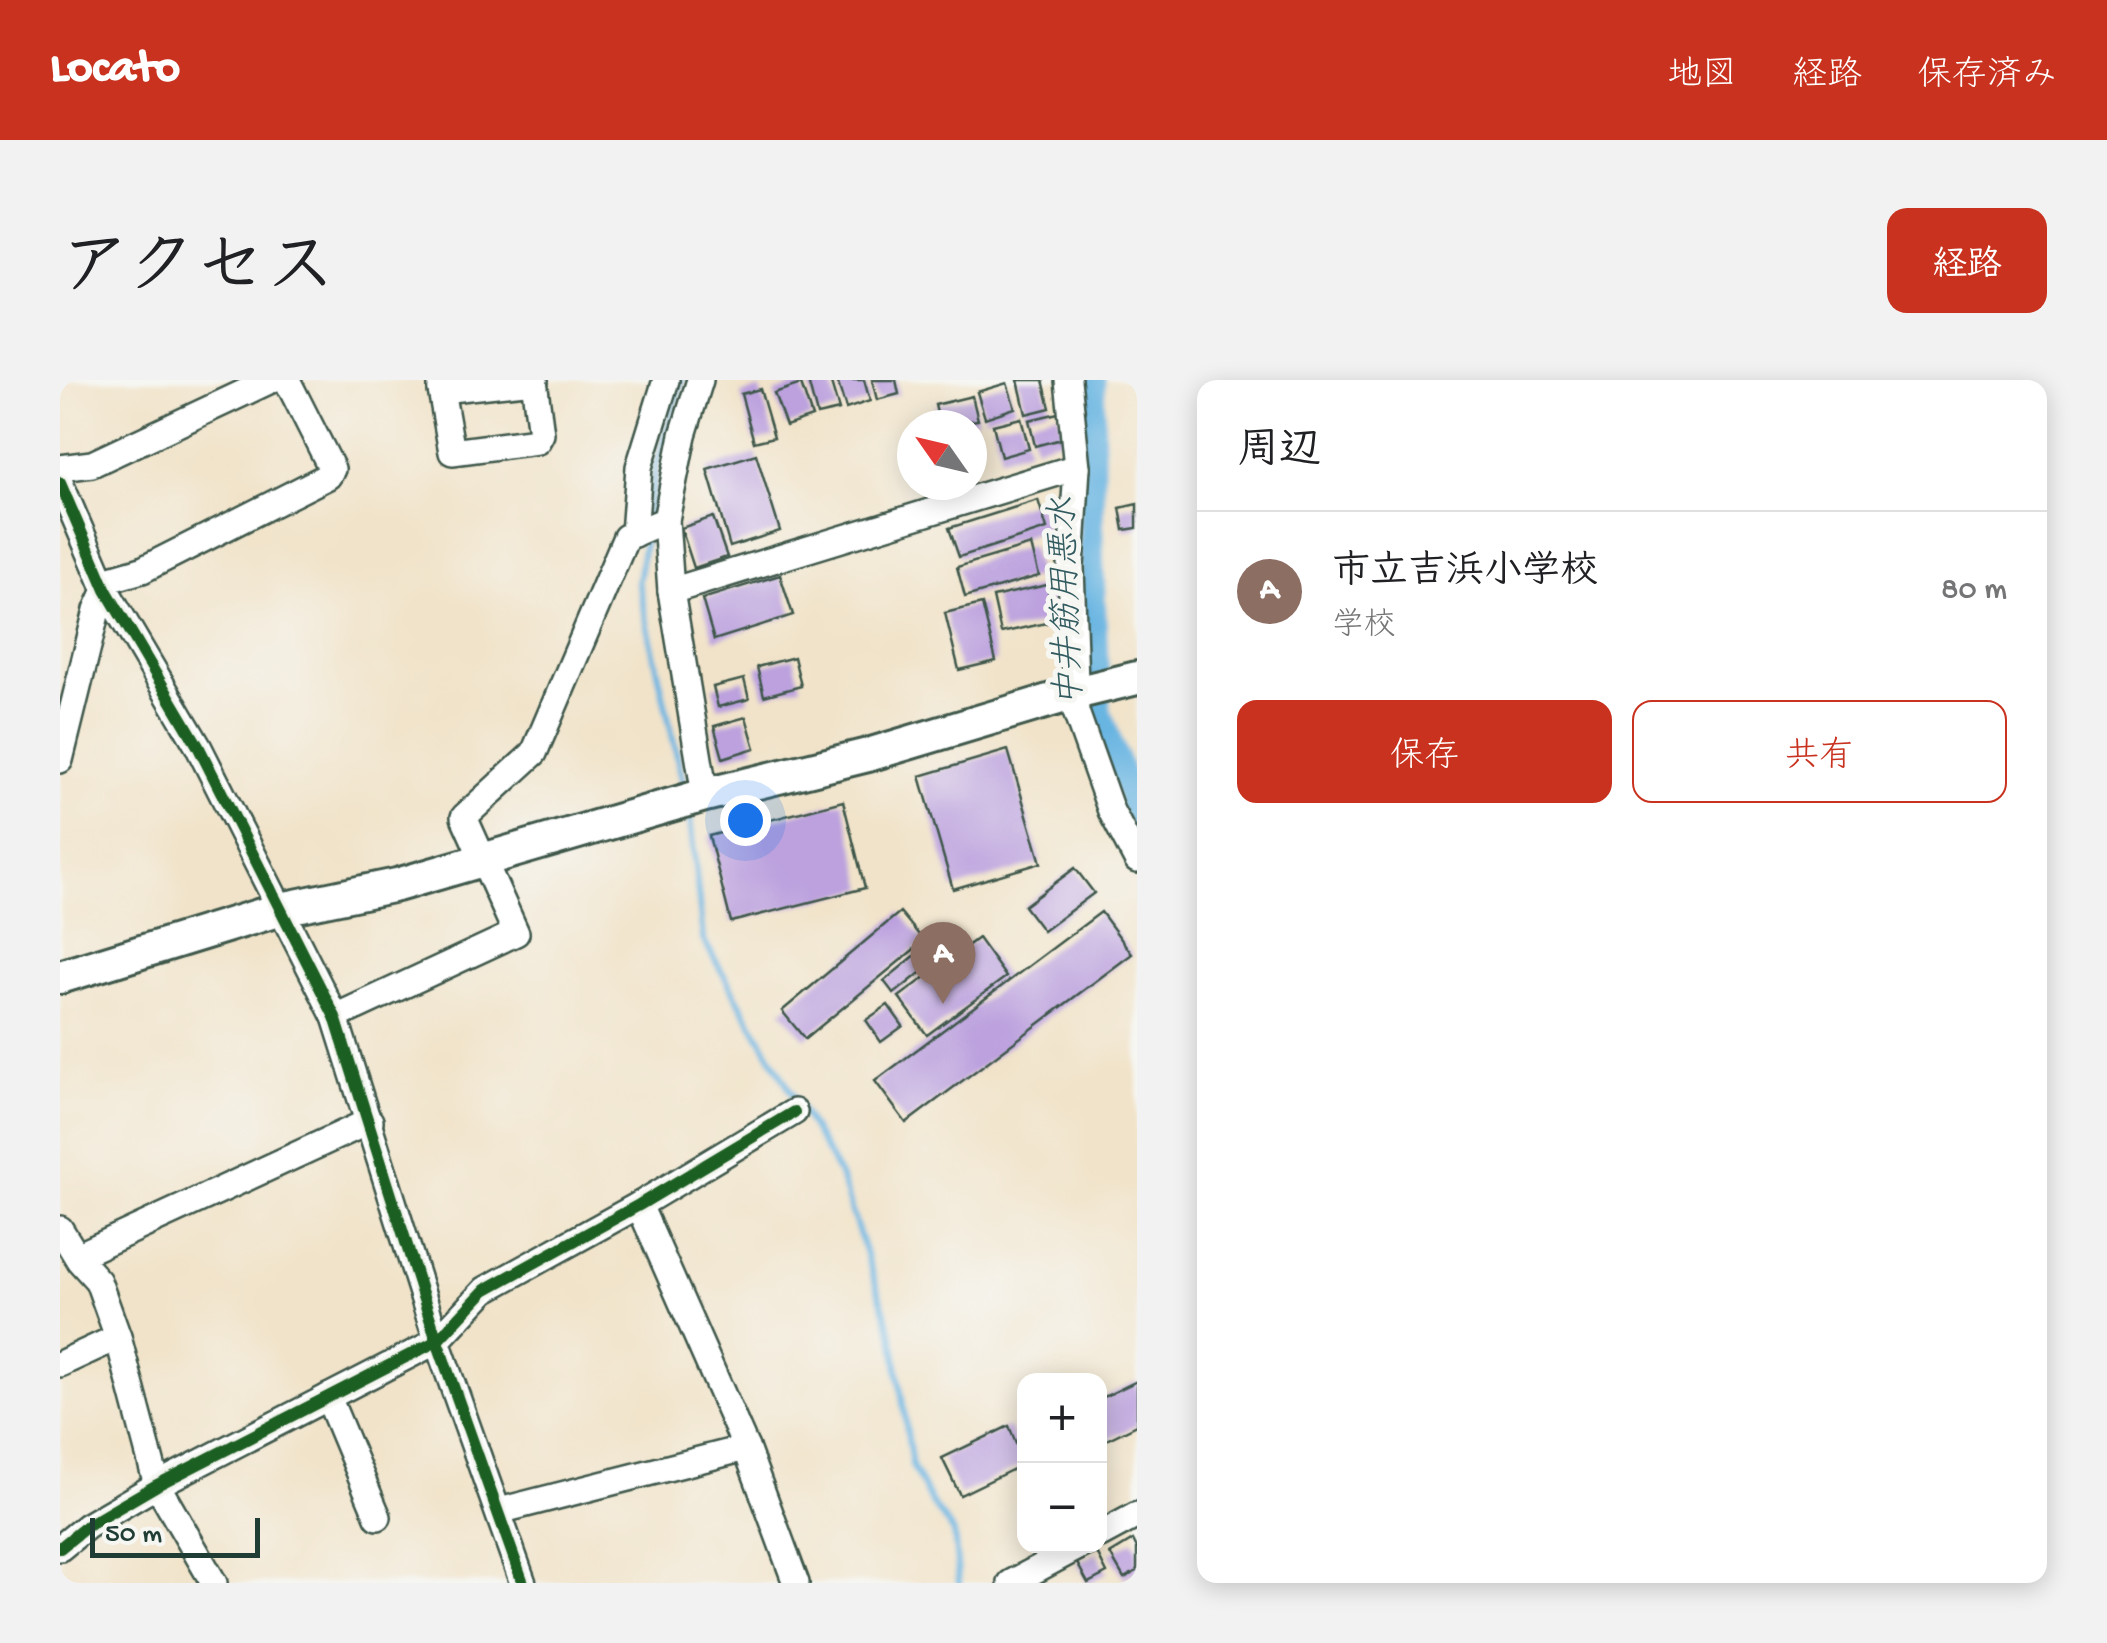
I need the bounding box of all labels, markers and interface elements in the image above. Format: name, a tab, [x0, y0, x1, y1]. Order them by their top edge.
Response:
text: Locato	[50, 42, 180, 99]
text: 地図	[1667, 57, 1737, 98]
text: 経路	[1792, 57, 1862, 98]
text: 保存済み	[1917, 57, 2057, 98]
button: 経路	[1887, 208, 2047, 313]
text: アクセス	[60, 232, 336, 315]
north arrow	[897, 410, 987, 500]
text: 周辺	[1237, 429, 1321, 478]
water label: 中井筋用悪水	[1043, 496, 1094, 708]
text: 市立吉浜小学校	[1332, 552, 1598, 596]
text: A	[1260, 572, 1279, 610]
text: 80 m	[1941, 572, 2007, 610]
text: 学校	[1332, 608, 1396, 646]
button: 保存	[1237, 700, 1612, 803]
button: 共有	[1632, 700, 2007, 803]
your location	[720, 795, 771, 846]
pin: A	[910, 922, 976, 1004]
map controls	[1017, 1373, 1107, 1553]
button: +	[1017, 1373, 1107, 1463]
button: −	[1017, 1463, 1107, 1553]
scale bar	[90, 1513, 260, 1558]
text: 50 m	[105, 1519, 162, 1552]

